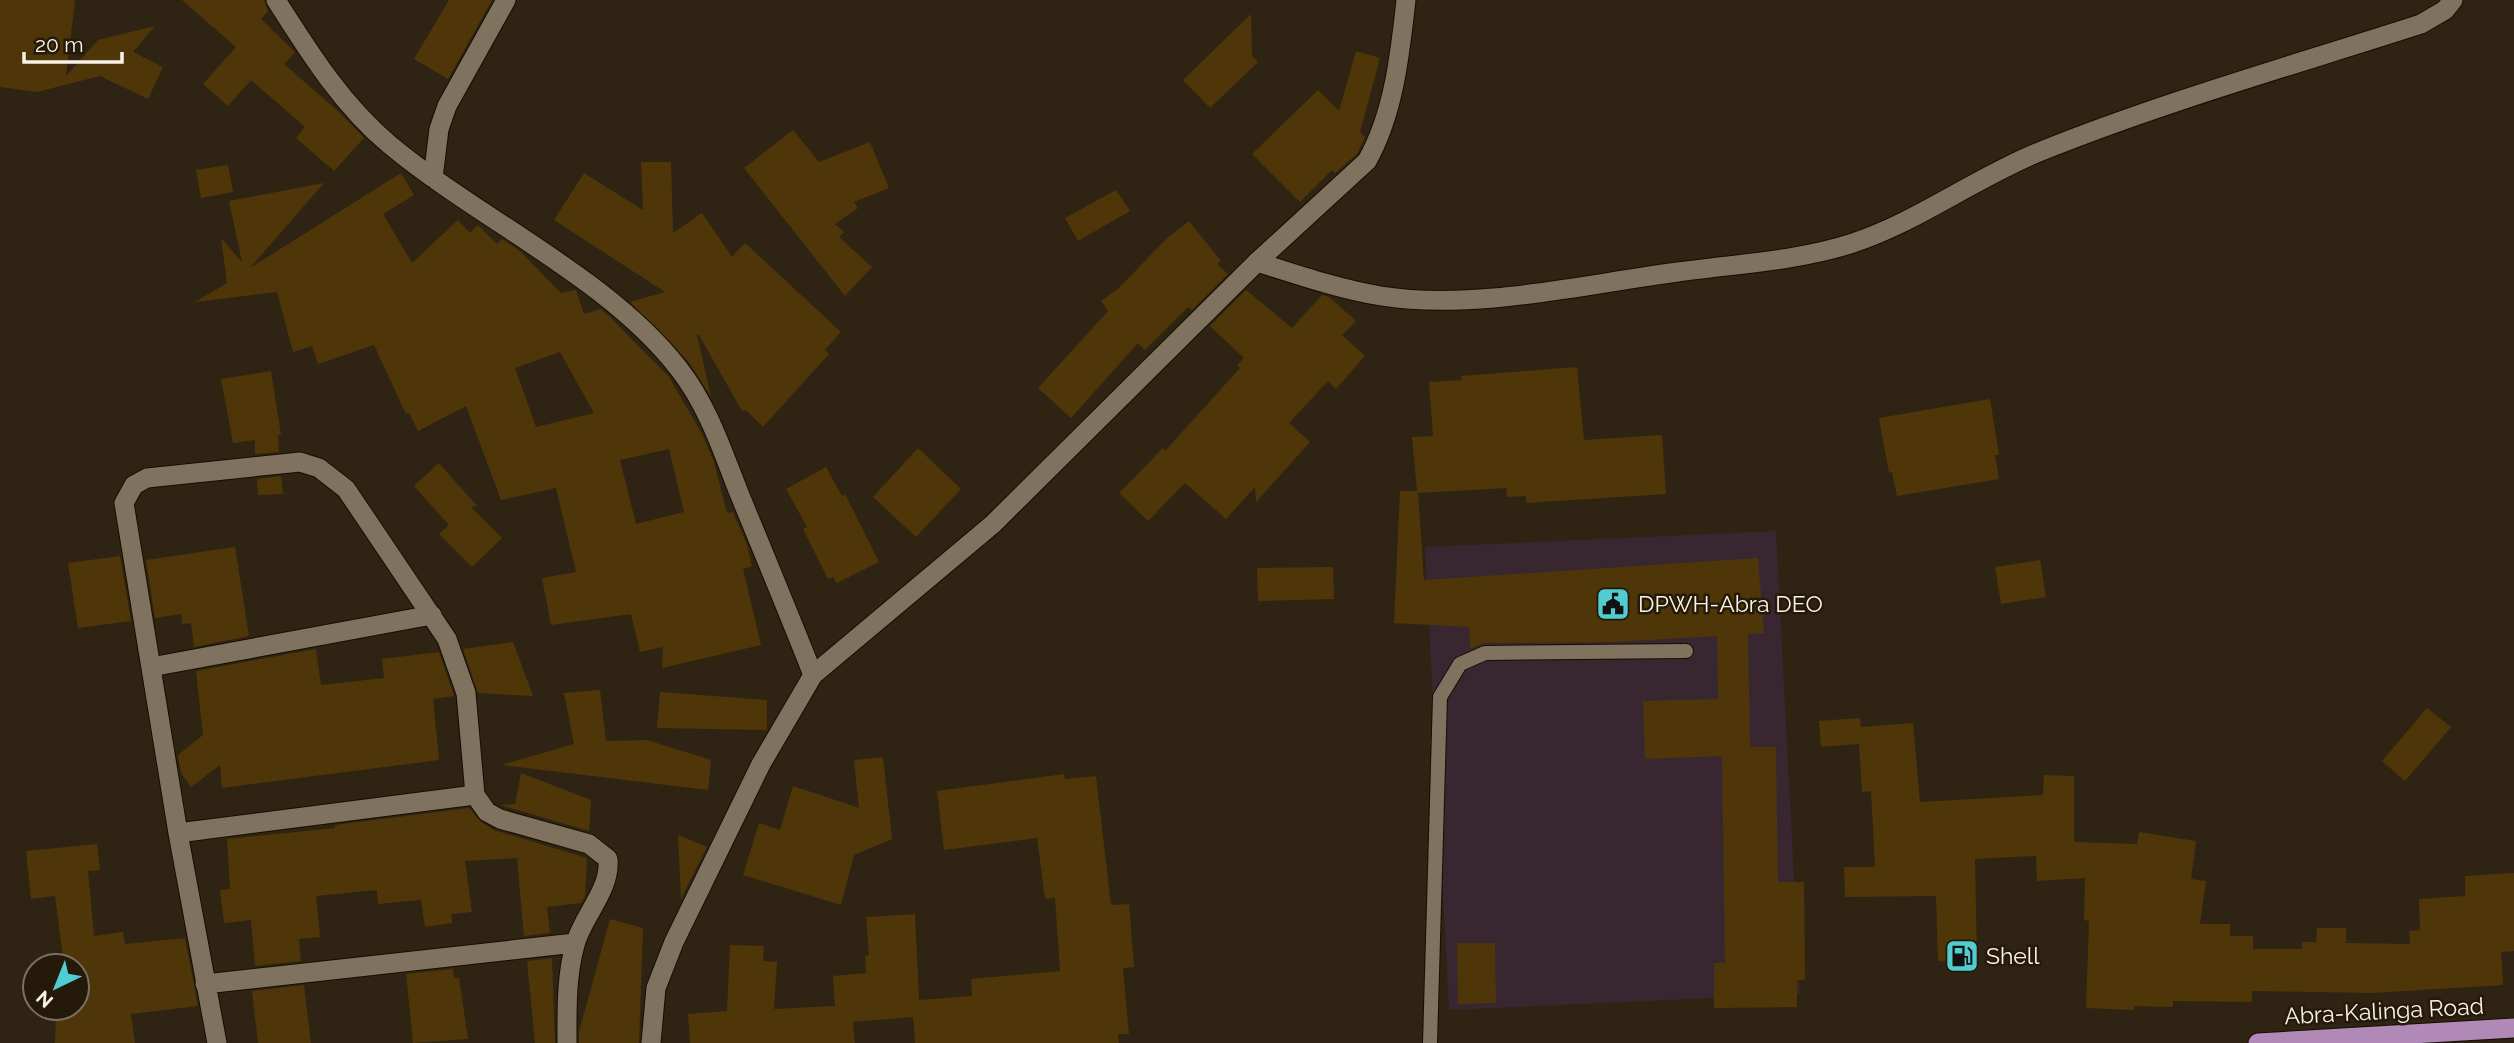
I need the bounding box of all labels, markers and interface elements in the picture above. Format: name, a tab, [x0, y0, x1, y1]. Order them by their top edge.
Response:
scale bar	[24, 21, 122, 65]
text: 20 m	[35, 32, 83, 57]
public building icon: DPWH-Abra DEO	[1594, 585, 1632, 623]
place label: DPWH-Abra DEO	[1638, 590, 1823, 617]
fuel station icon: Shell	[1943, 937, 1981, 975]
place label: Shell	[1986, 942, 2040, 969]
north arrow	[21, 952, 91, 1022]
text: N	[32, 986, 57, 1012]
street label: Abra-Kalinga Road	[2284, 992, 2484, 1029]

